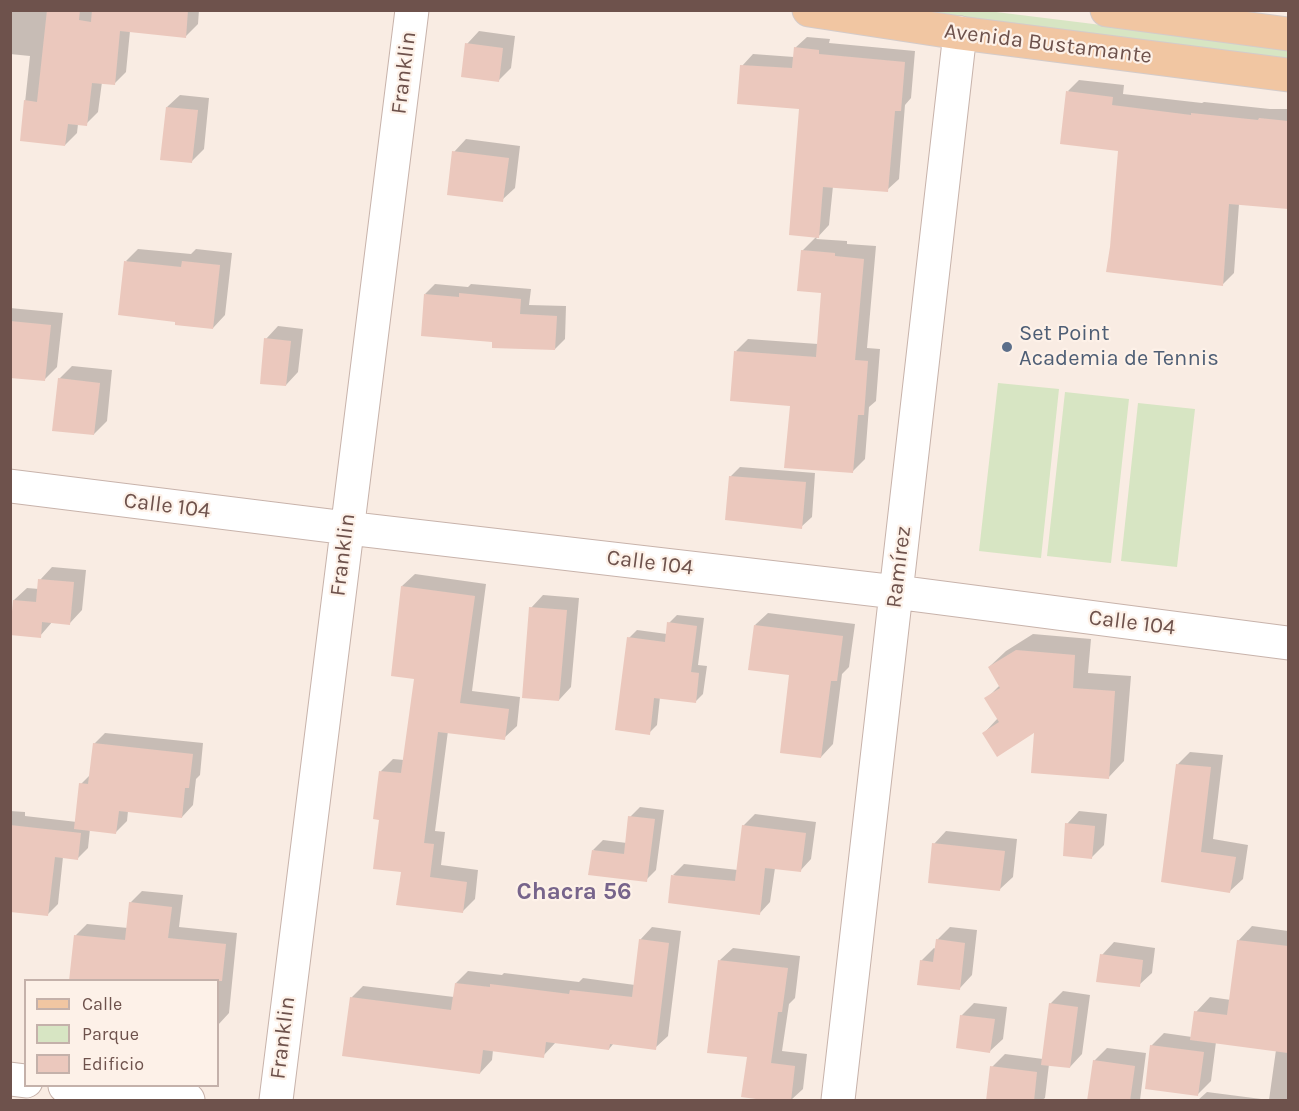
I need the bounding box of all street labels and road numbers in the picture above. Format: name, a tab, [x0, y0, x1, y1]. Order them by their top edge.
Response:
street label: Avenida Bustamante	[943, 18, 1153, 70]
street label: Franklin	[386, 30, 422, 116]
street label: Calle 104	[122, 488, 212, 524]
street label: Franklin	[325, 512, 361, 598]
street label: Ramírez	[881, 524, 917, 610]
street label: Calle 104	[605, 545, 695, 581]
street label: Calle 104	[1087, 605, 1177, 641]
street label: Franklin	[265, 995, 301, 1081]

